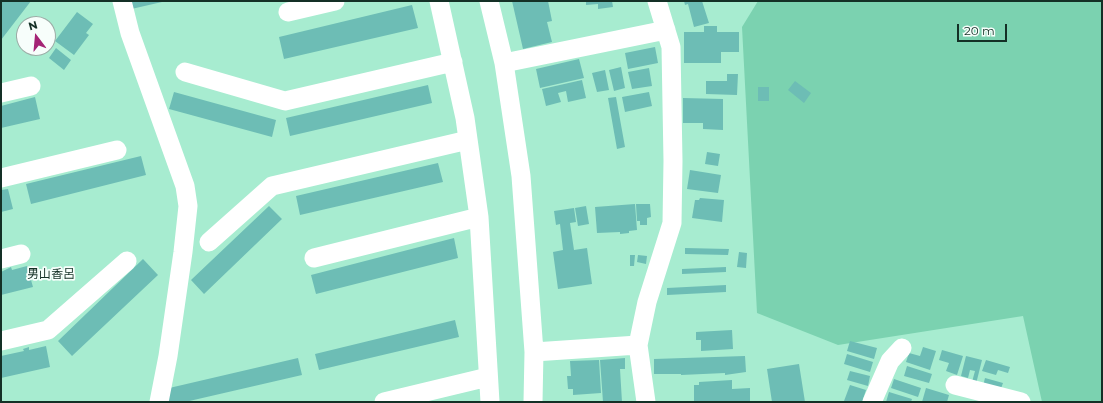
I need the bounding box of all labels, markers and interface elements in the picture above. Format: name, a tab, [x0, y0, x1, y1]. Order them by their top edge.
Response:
north arrow	[16, 16, 56, 56]
scale bar	[959, 16, 1009, 42]
text: N	[27, 17, 39, 33]
text: 20 m	[964, 23, 995, 38]
district label: 男山香呂	[27, 267, 75, 281]

